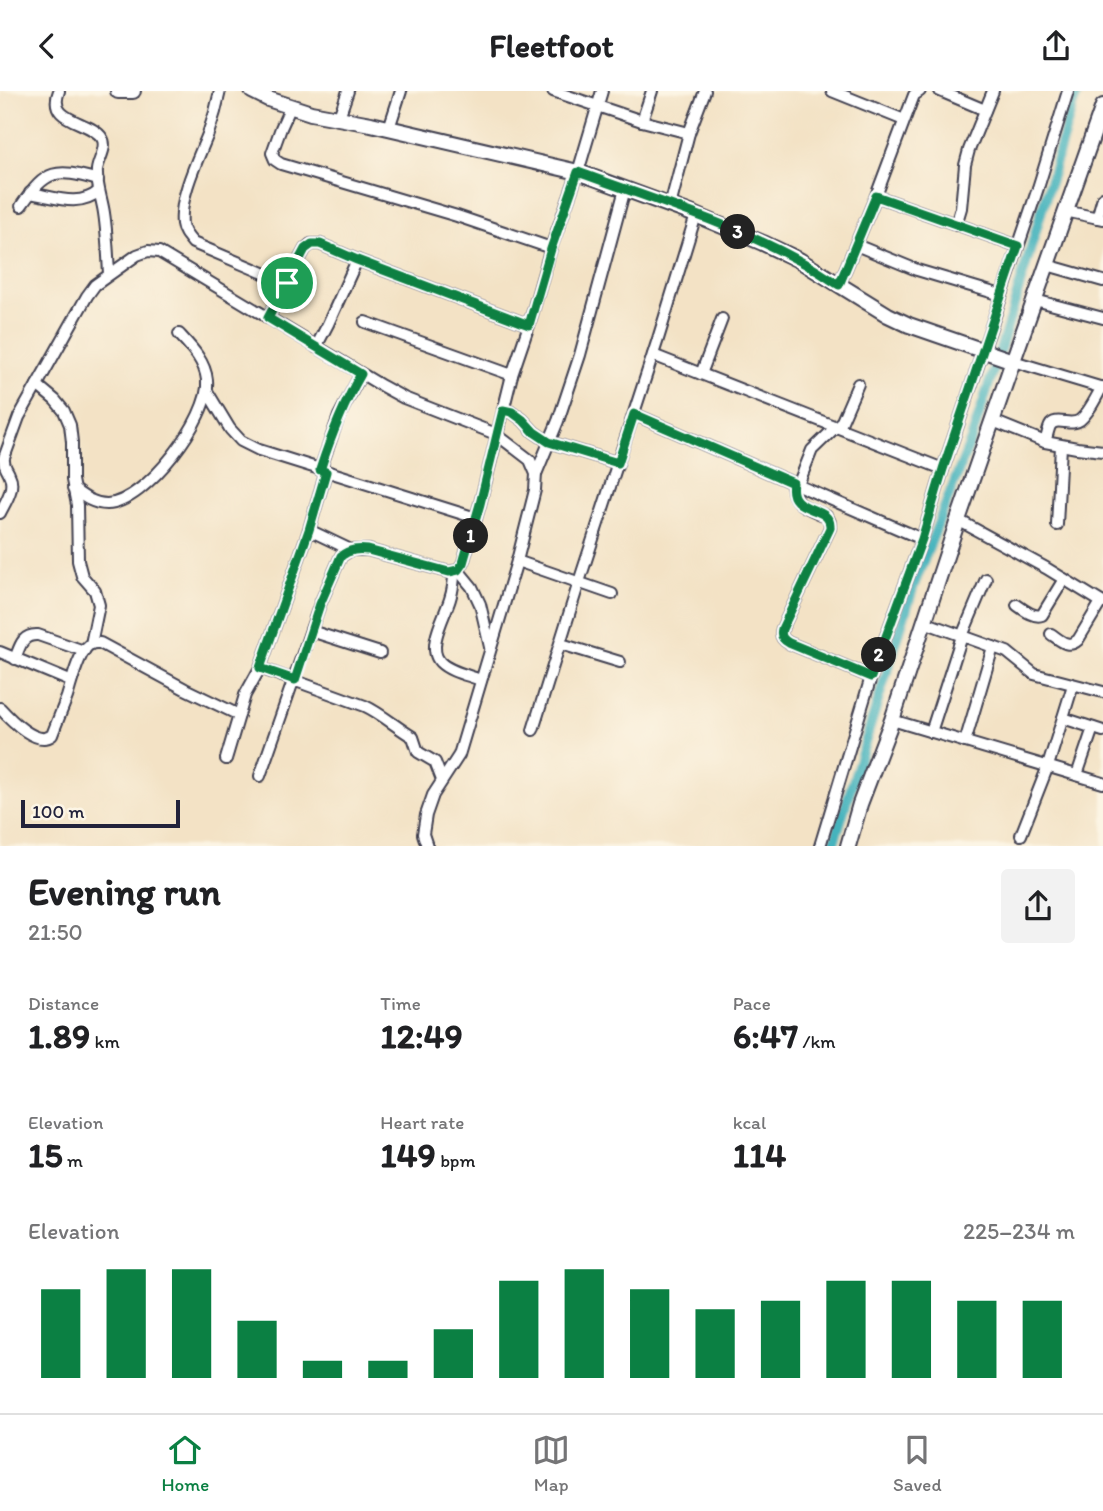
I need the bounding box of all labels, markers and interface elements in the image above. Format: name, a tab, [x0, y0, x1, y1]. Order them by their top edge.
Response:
icon: back	[28, 27, 66, 65]
text: Fleetfoot	[489, 27, 614, 65]
icon: share	[1037, 27, 1075, 65]
pin: 3	[720, 215, 756, 249]
text: 3	[732, 220, 743, 243]
pin	[257, 253, 317, 313]
icon: arrive	[268, 264, 306, 302]
pin: 1	[454, 519, 489, 553]
text: 1	[466, 524, 475, 547]
pin: 2	[862, 637, 896, 673]
text: 2	[874, 643, 884, 666]
scale bar	[21, 797, 180, 829]
text: 100 m	[32, 800, 84, 823]
text: Evening run	[28, 869, 221, 915]
button: share	[1001, 869, 1075, 943]
text: 21:50	[28, 918, 83, 946]
text: Distance	[28, 992, 99, 1015]
text: Time	[380, 992, 421, 1015]
text: Pace	[733, 992, 771, 1015]
text: 1.89	[28, 1015, 90, 1057]
text: 12:49	[380, 1015, 463, 1057]
text: 6:47	[733, 1015, 798, 1057]
text: km	[90, 1030, 120, 1053]
text: /km	[798, 1030, 836, 1053]
text: Elevation	[28, 1111, 104, 1134]
text: Heart rate	[380, 1111, 464, 1134]
text: kcal	[733, 1111, 766, 1134]
text: 15	[28, 1134, 63, 1176]
text: 149	[380, 1134, 436, 1176]
text: 114	[733, 1134, 786, 1176]
text: m	[63, 1149, 83, 1172]
text: bpm	[436, 1149, 475, 1172]
text: Elevation	[28, 1217, 119, 1245]
text: 225–234 m	[963, 1217, 1075, 1245]
tab: Home	[161, 1431, 209, 1496]
tab: Map	[532, 1431, 570, 1496]
tab: Saved	[893, 1431, 942, 1496]

